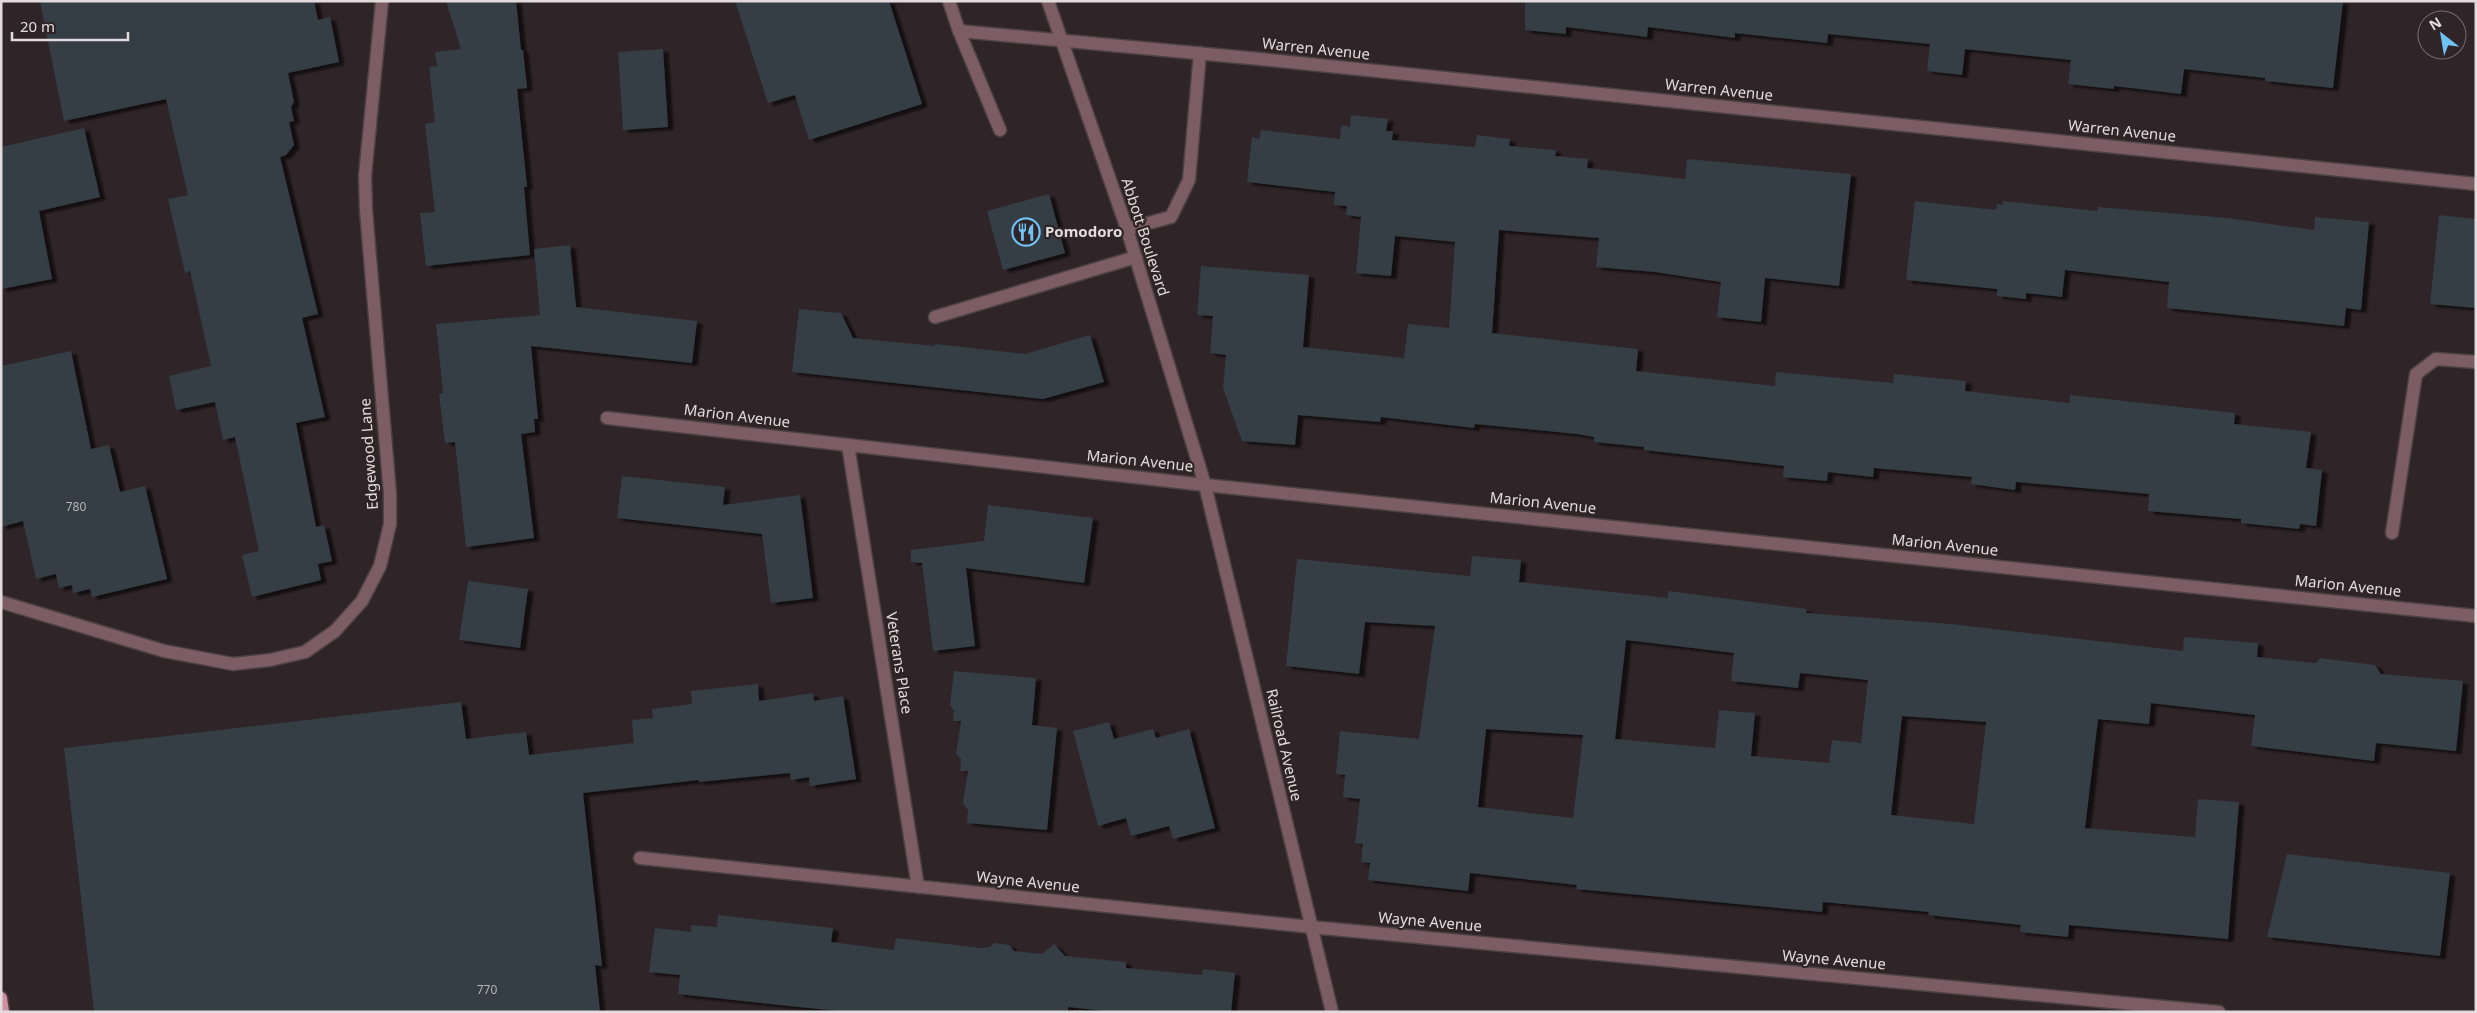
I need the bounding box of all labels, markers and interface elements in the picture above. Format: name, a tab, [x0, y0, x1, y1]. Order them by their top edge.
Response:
scale bar	[12, 10, 129, 42]
north arrow	[2417, 10, 2467, 60]
text: N	[2425, 12, 2445, 35]
text: 20 m	[20, 16, 55, 36]
street label: Warren Avenue	[1261, 32, 1371, 64]
street label: Warren Avenue	[1664, 73, 1774, 105]
street label: Warren Avenue	[2067, 114, 2177, 146]
street label: Abbott Boulevard	[1117, 175, 1174, 298]
restaurant icon: Pomodoro	[1011, 217, 1041, 247]
place label: Pomodoro	[1045, 221, 1122, 241]
street label: Edgewood Lane	[354, 397, 382, 511]
street label: Marion Avenue	[683, 399, 791, 431]
street label: Marion Avenue	[1086, 444, 1194, 476]
street label: Marion Avenue	[1489, 486, 1597, 518]
house number: 780	[66, 498, 86, 515]
street label: Marion Avenue	[1891, 528, 1999, 560]
street label: Marion Avenue	[2294, 569, 2402, 601]
street label: Veterans Place	[882, 611, 918, 715]
street label: Railroad Avenue	[1262, 687, 1308, 803]
street label: Wayne Avenue	[975, 866, 1081, 896]
street label: Wayne Avenue	[1377, 907, 1483, 935]
street label: Wayne Avenue	[1781, 945, 1887, 973]
house number: 770	[477, 981, 497, 998]

